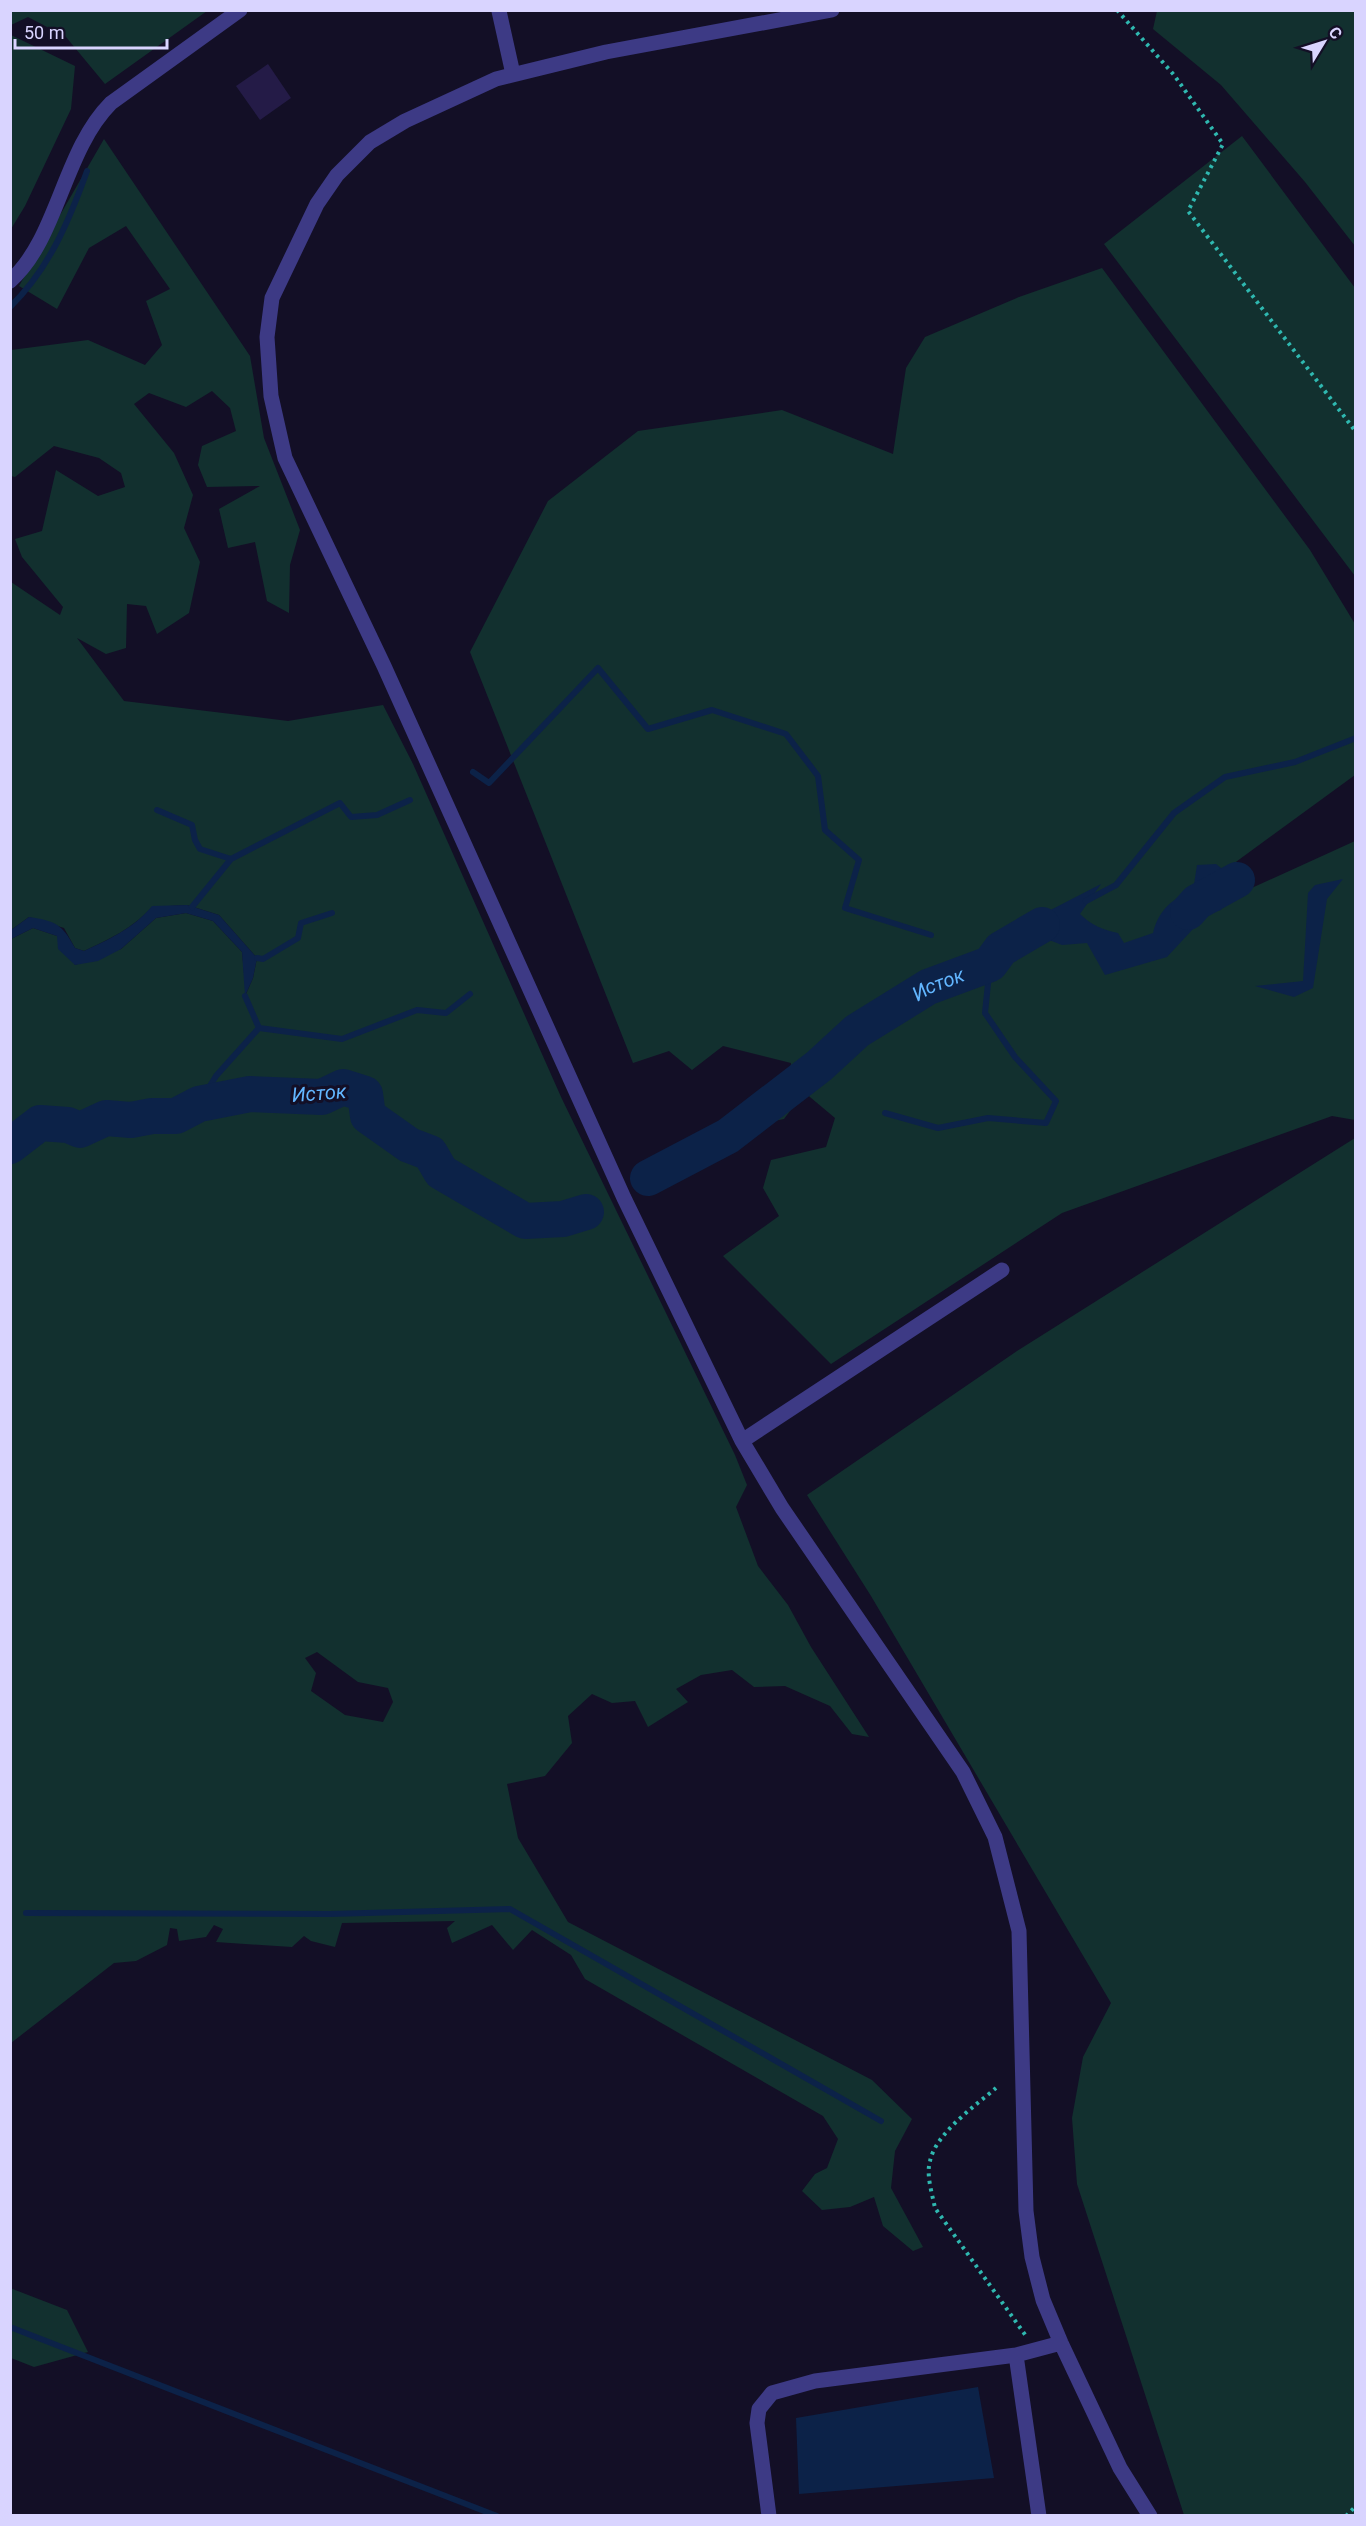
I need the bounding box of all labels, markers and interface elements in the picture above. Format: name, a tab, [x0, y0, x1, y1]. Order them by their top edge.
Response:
scale bar	[15, 12, 166, 50]
north arrow	[1294, 12, 1354, 72]
text: 50 m	[24, 22, 64, 43]
text: С	[1325, 23, 1346, 43]
water label: Исток	[908, 962, 968, 1006]
water label: Исток	[291, 1079, 348, 1107]

